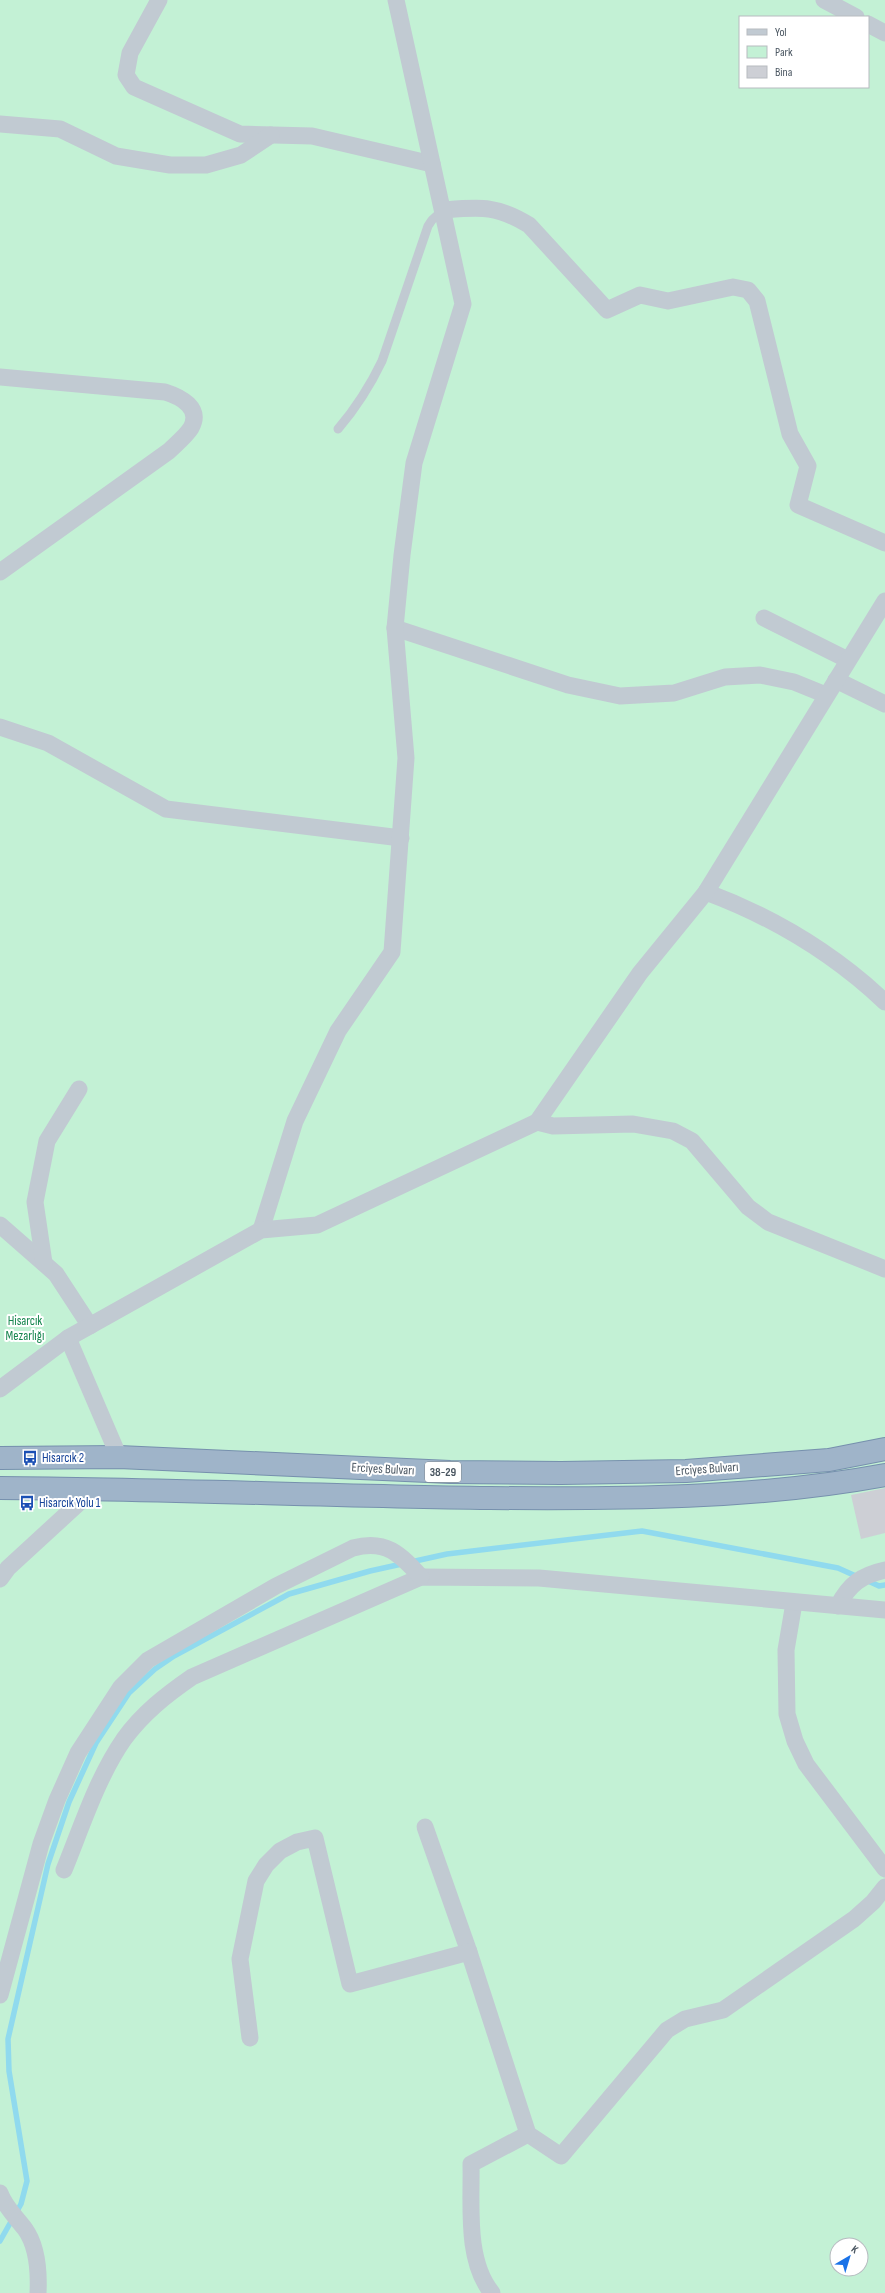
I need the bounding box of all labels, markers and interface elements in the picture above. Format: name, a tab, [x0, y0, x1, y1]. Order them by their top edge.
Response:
legend	[739, 16, 869, 88]
text: Yol	[775, 25, 787, 40]
text: Park	[775, 45, 793, 60]
text: Bina	[775, 65, 793, 80]
park label: Hisarcık Mezarlığı	[6, 1313, 44, 1344]
bus stop icon: Hisarcık 2	[21, 1449, 39, 1467]
place label: Hisarcık 2	[42, 1450, 84, 1466]
street label: Erciyes Bulvarı	[351, 1459, 415, 1479]
street label: Erciyes Bulvarı	[675, 1459, 739, 1479]
road number: 38-29	[425, 1462, 461, 1482]
bus stop icon: Hisarcık Yolu 1	[18, 1494, 36, 1512]
place label: Hisarcık Yolu 1	[39, 1495, 101, 1511]
north arrow	[829, 2237, 869, 2277]
text: K	[849, 2243, 861, 2257]

